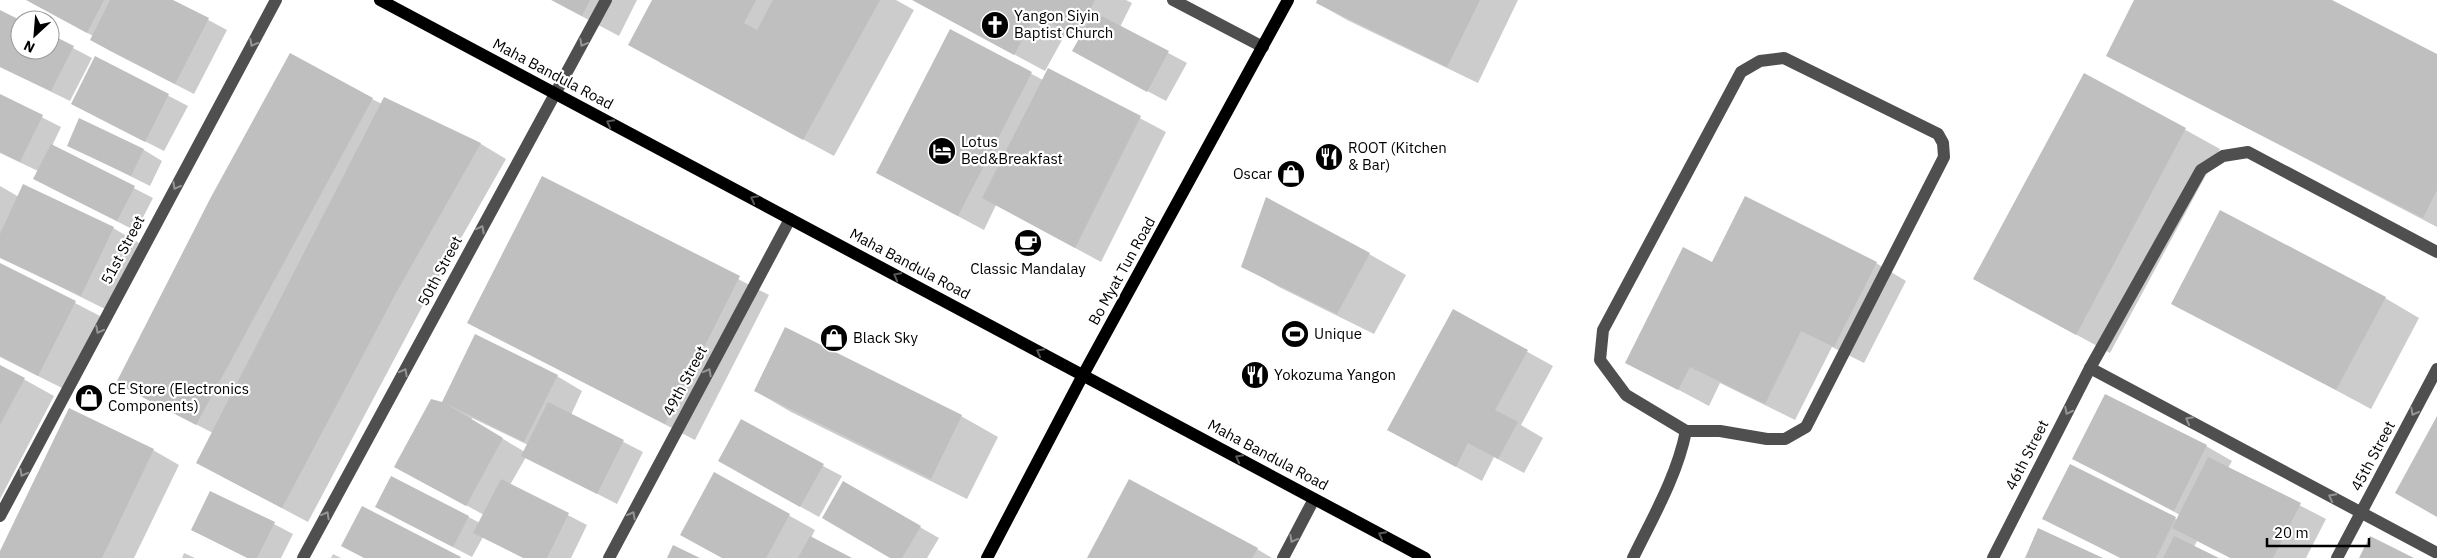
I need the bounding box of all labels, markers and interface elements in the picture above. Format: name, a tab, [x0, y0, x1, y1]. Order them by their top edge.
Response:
place label: Yangon Siyin Baptist Church	[1014, 6, 1113, 42]
north arrow	[10, 10, 60, 60]
church icon: Yangon Siyin Baptist Church	[980, 10, 1010, 40]
street label: Maha Bandula Road	[490, 34, 617, 113]
text: N	[21, 36, 38, 57]
one-way arrow	[249, 38, 259, 47]
one-way arrow	[579, 38, 589, 47]
one-way arrow	[606, 119, 615, 129]
place label: Lotus Bed&Breakfast	[961, 132, 1063, 168]
hotel icon: Lotus Bed&Breakfast	[927, 136, 957, 166]
place label: ROOT (Kitchen & Bar)	[1348, 138, 1447, 174]
restaurant icon: ROOT (Kitchen & Bar)	[1314, 142, 1344, 172]
shop icon: Oscar	[1276, 159, 1306, 189]
place label: Oscar	[1233, 164, 1272, 183]
one-way arrow	[172, 181, 182, 190]
one-way arrow	[750, 195, 759, 205]
street label: 51st Street	[97, 212, 149, 287]
street label: Bo Myat Tun Road	[1084, 213, 1159, 328]
street label: Maha Bandula Road	[847, 224, 974, 303]
one-way arrow	[475, 226, 485, 235]
cafe icon: Classic Mandalay	[1013, 228, 1043, 258]
street label: 50th Street	[413, 233, 466, 309]
place label: Classic Mandalay	[970, 259, 1086, 278]
one-way arrow	[893, 272, 902, 282]
sports icon: Unique	[1280, 319, 1310, 349]
shop icon: Black Sky	[819, 323, 849, 353]
one-way arrow	[96, 324, 106, 333]
place label: Unique	[1314, 324, 1362, 343]
place label: Black Sky	[853, 328, 918, 347]
street label: 49th Street	[658, 343, 711, 419]
one-way arrow	[1037, 348, 1046, 358]
restaurant icon: Yokozuma Yangon	[1240, 360, 1270, 390]
place label: Yokozuma Yangon	[1274, 365, 1396, 384]
one-way arrow	[702, 368, 712, 377]
one-way arrow	[398, 369, 408, 378]
place label: CE Store (Electronics Components)	[108, 379, 249, 415]
shop icon: CE Store (Electronics Components)	[74, 383, 104, 413]
one-way arrow	[2064, 406, 2074, 415]
one-way arrow	[2410, 407, 2420, 416]
street label: Maha Bandula Road	[1205, 415, 1332, 494]
street label: 46th Street	[2001, 416, 2052, 493]
one-way arrow	[2185, 416, 2194, 426]
street label: 45th Street	[2346, 418, 2399, 494]
one-way arrow	[1235, 455, 1244, 465]
one-way arrow	[19, 468, 29, 477]
one-way arrow	[2329, 493, 2338, 503]
one-way arrow	[320, 511, 330, 520]
one-way arrow	[625, 511, 635, 520]
scale bar	[2267, 516, 2370, 548]
text: 20 m	[2274, 523, 2309, 542]
one-way arrow	[1378, 531, 1387, 541]
one-way arrow	[1289, 534, 1299, 543]

